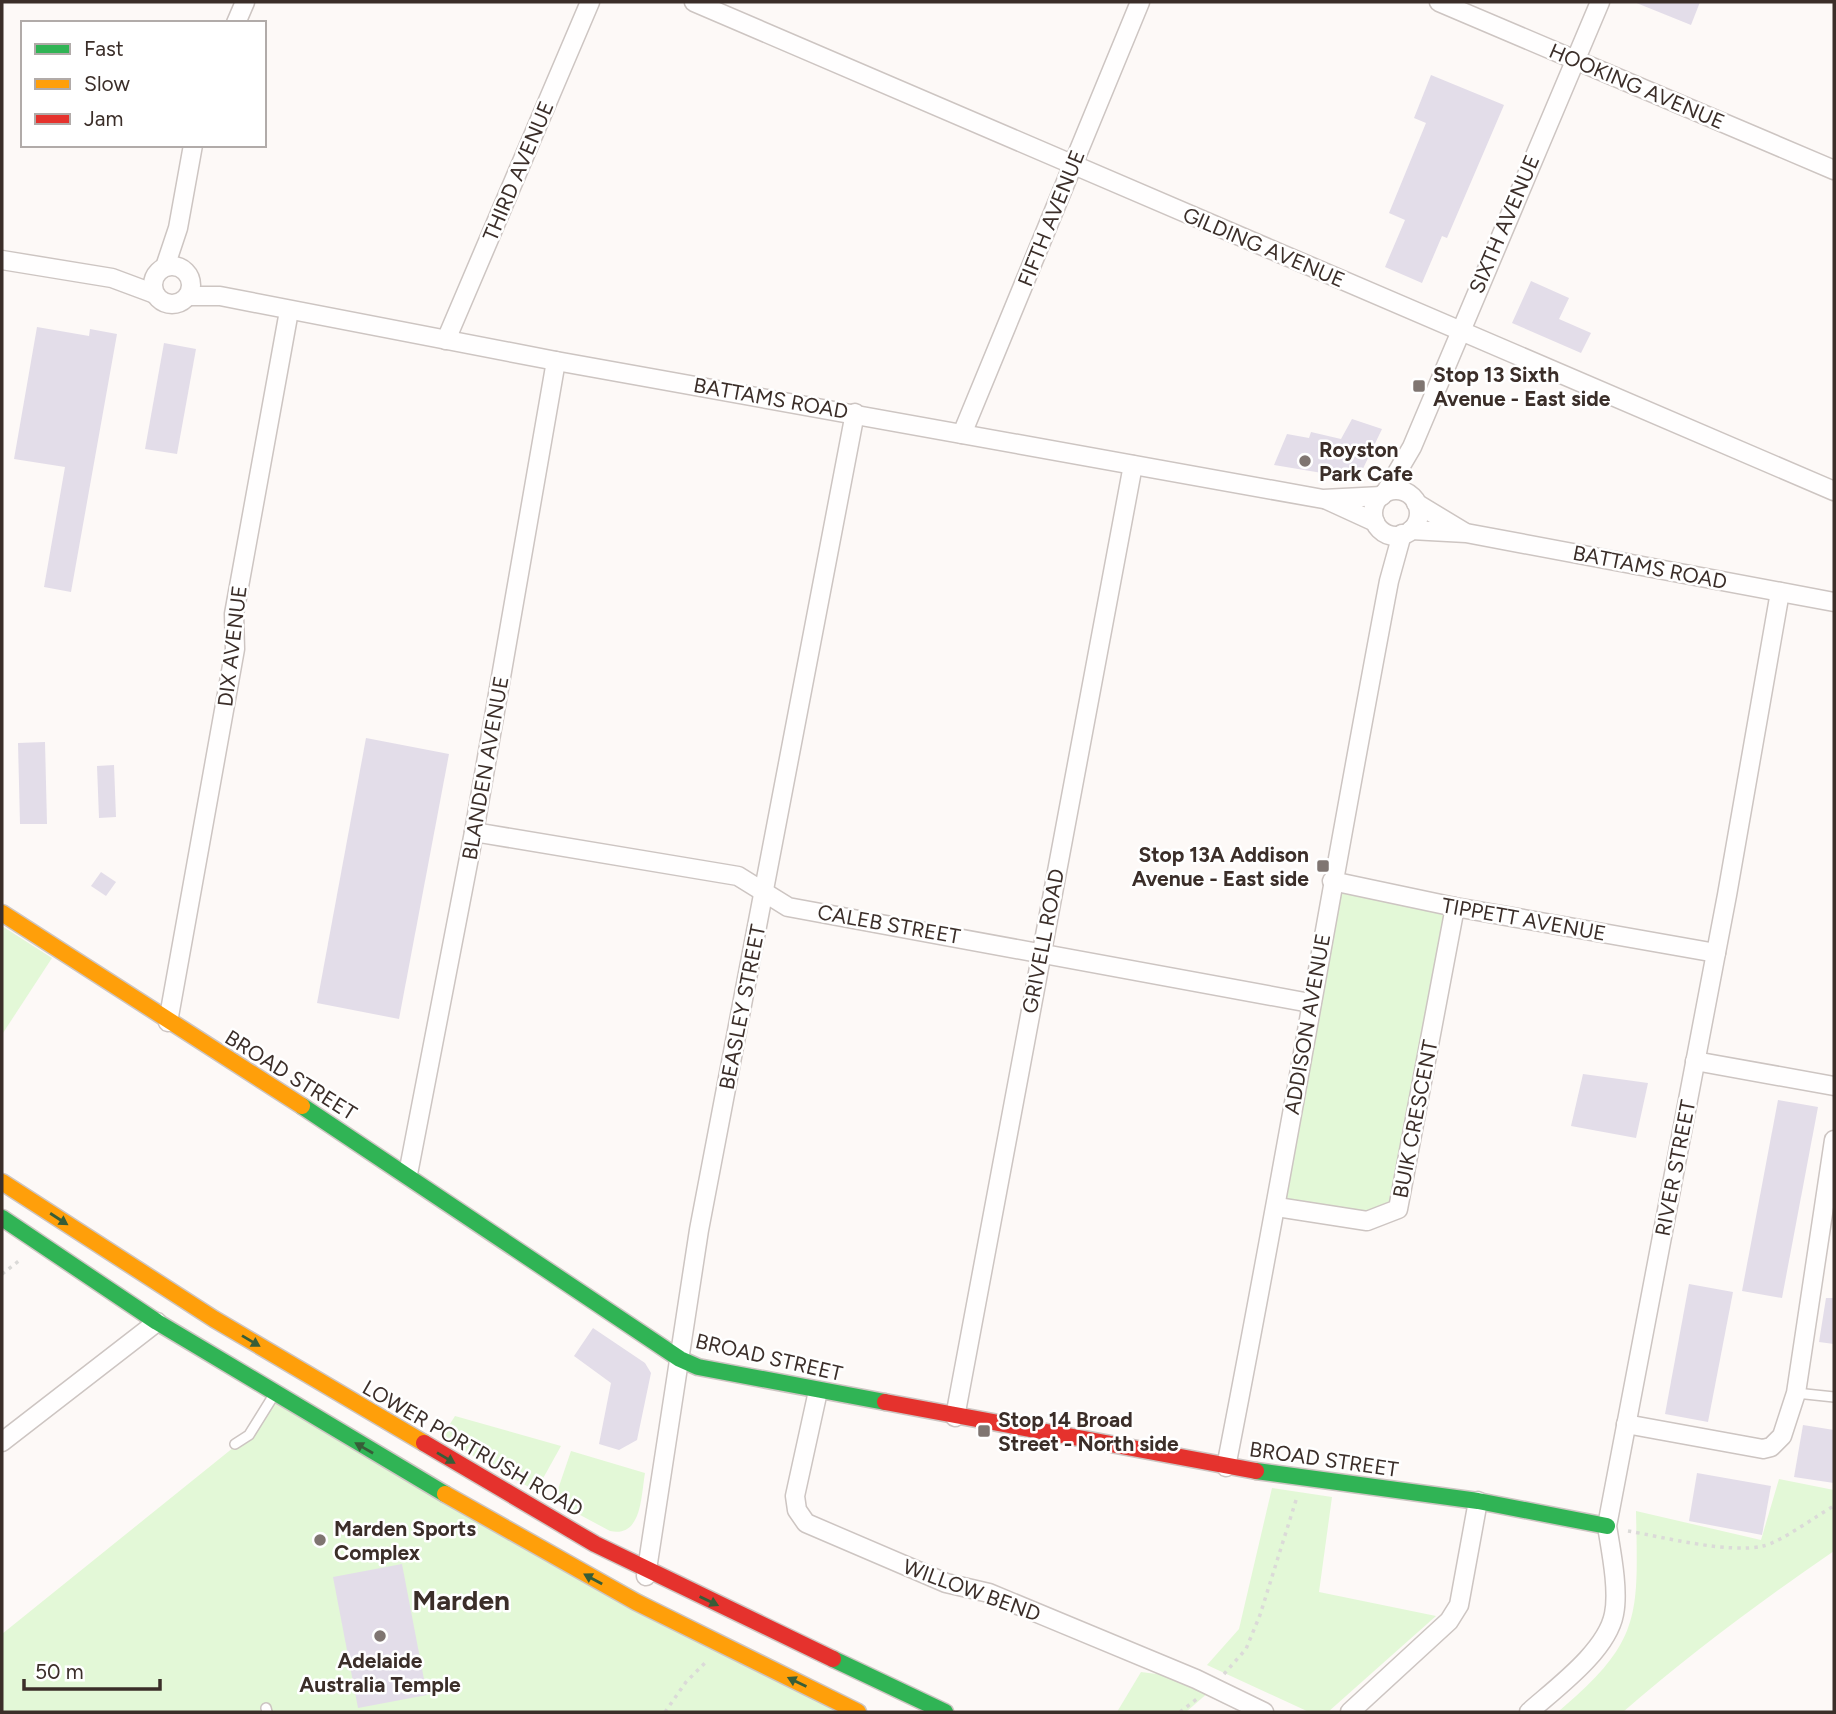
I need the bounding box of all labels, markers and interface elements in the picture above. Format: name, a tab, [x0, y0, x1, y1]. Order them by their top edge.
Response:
legend	[21, 21, 266, 147]
text: Fast	[84, 36, 124, 61]
street label: HOOKING AVENUE	[1546, 38, 1728, 134]
text: Slow	[84, 71, 130, 96]
street label: THIRD AVENUE	[477, 97, 559, 245]
text: Jam	[84, 106, 123, 131]
street label: FIFTH AVENUE	[1012, 146, 1090, 290]
street label: SIXTH AVENUE	[1464, 151, 1544, 297]
street label: GILDING AVENUE	[1179, 202, 1349, 292]
place label: Stop 13 Sixth Avenue - East side	[1433, 362, 1611, 411]
street label: BATTAMS ROAD	[692, 372, 850, 424]
marker: Stop 13 Sixth Avenue - East side	[1411, 378, 1427, 394]
place label: Royston Park Cafe	[1319, 437, 1413, 486]
marker: Royston Park Cafe	[1297, 453, 1313, 469]
street label: BATTAMS ROAD	[1571, 540, 1729, 594]
street label: DIX AVENUE	[212, 584, 252, 708]
street label: BLANDEN AVENUE	[457, 674, 513, 862]
place label: Stop 13A Addison Avenue - East side	[1132, 842, 1309, 891]
marker: Stop 13A Addison Avenue - East side	[1315, 858, 1331, 874]
street label: GRIVELL ROAD	[1017, 867, 1069, 1015]
street label: TIPPETT AVENUE	[1440, 892, 1608, 946]
street label: CALEB STREET	[816, 899, 963, 949]
street label: BEASLEY STREET	[714, 922, 770, 1092]
street label: ADDISON AVENUE	[1279, 932, 1335, 1116]
street label: BROAD STREET	[221, 1025, 362, 1126]
street label: BUIK CRESCENT	[1387, 1037, 1443, 1200]
street label: RIVER STREET	[1650, 1097, 1701, 1238]
one-way arrow	[49, 1213, 68, 1226]
street label: BROAD STREET	[693, 1328, 845, 1386]
one-way arrow	[241, 1335, 260, 1347]
street label: LOWER PORTRUSH ROAD	[358, 1375, 588, 1521]
place label: Stop 14 Broad Street - North side	[998, 1407, 1179, 1456]
marker: Stop 14 Broad Street - North side	[976, 1423, 992, 1439]
street label: BROAD STREET	[1248, 1436, 1401, 1482]
one-way arrow	[354, 1442, 374, 1454]
one-way arrow	[437, 1451, 456, 1464]
place label: Marden Sports Complex	[334, 1516, 476, 1565]
marker: Marden Sports Complex	[312, 1532, 328, 1548]
street label: WILLOW BEND	[900, 1554, 1044, 1626]
one-way arrow	[584, 1573, 603, 1585]
district label: Marden	[412, 1583, 510, 1617]
one-way arrow	[699, 1596, 719, 1607]
marker: Adelaide Australia Temple	[372, 1628, 388, 1644]
scale bar	[24, 1648, 161, 1692]
place label: Adelaide Australia Temple	[299, 1648, 461, 1697]
text: 50 m	[35, 1659, 84, 1684]
one-way arrow	[787, 1677, 807, 1688]

